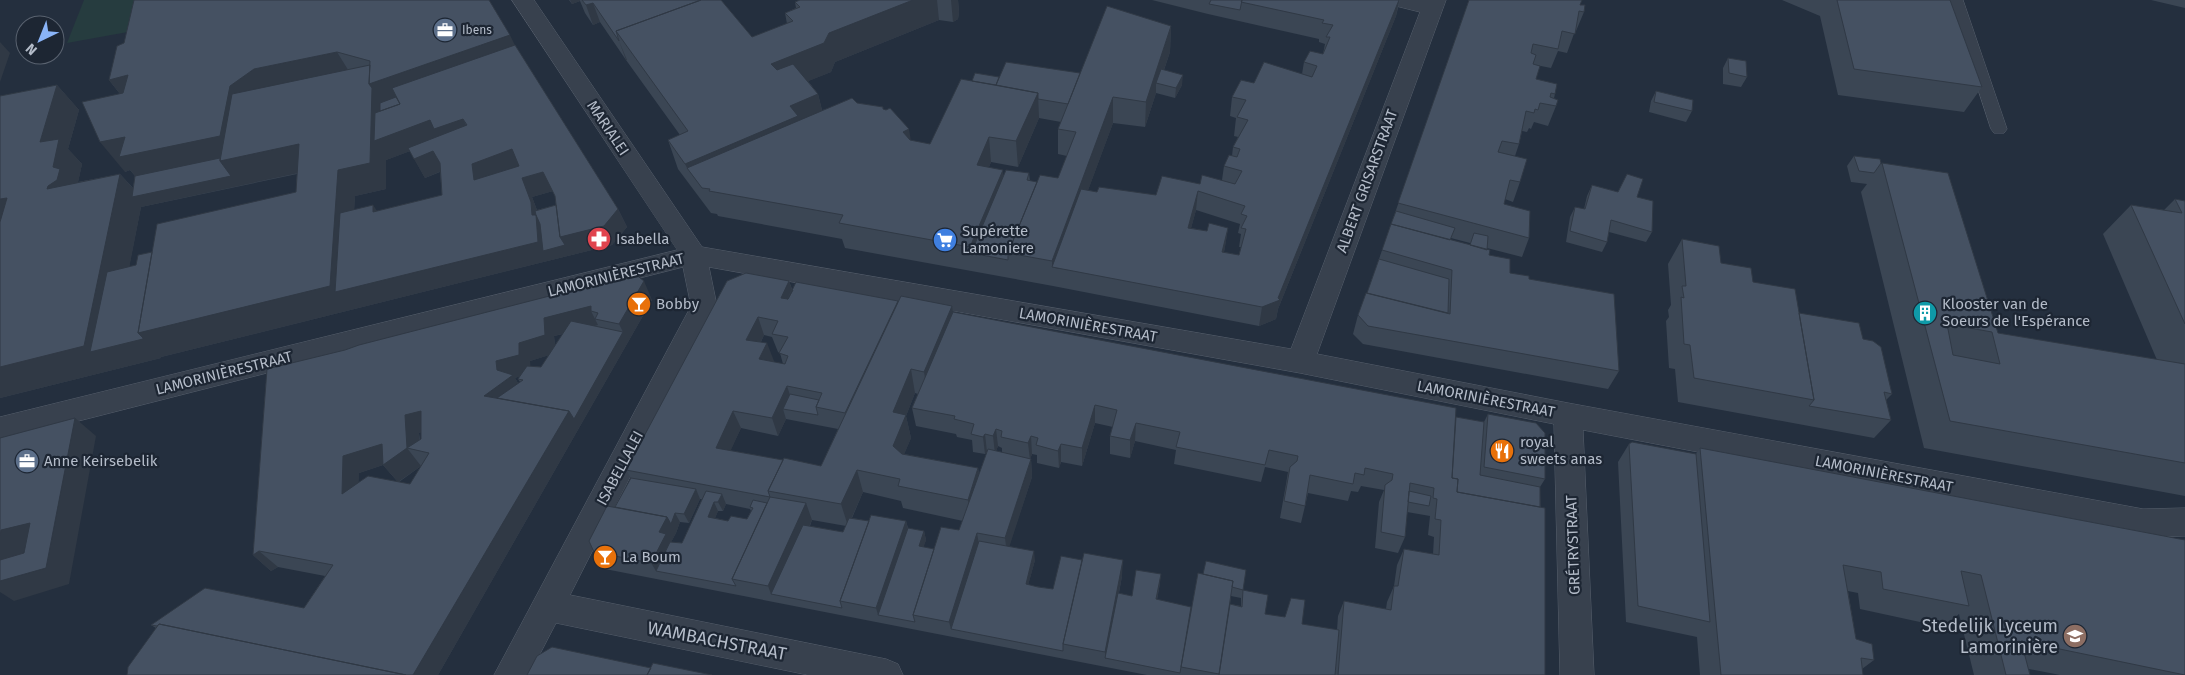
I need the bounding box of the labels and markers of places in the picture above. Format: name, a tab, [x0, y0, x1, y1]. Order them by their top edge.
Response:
office icon: Ibens	[432, 17, 458, 43]
place label: Ibens	[462, 23, 492, 37]
place label: Supérette Lamoniere	[962, 222, 1034, 257]
pharmacy icon: Isabella	[586, 226, 612, 252]
supermarket icon: Supérette Lamoniere	[932, 227, 958, 253]
place label: Isabella	[616, 230, 669, 248]
bar icon: Bobby	[626, 291, 652, 317]
place label: Bobby	[656, 295, 700, 313]
place label: Klooster van de Soeurs de l'Espérance	[1942, 295, 2090, 330]
building icon: Klooster van de Soeurs de l'Espérance	[1912, 300, 1938, 326]
place label: royal sweets anas	[1520, 433, 1602, 468]
restaurant icon: royal sweets anas	[1489, 438, 1515, 464]
office icon: Anne Keirsebelik	[14, 448, 40, 474]
place label: Anne Keirsebelik	[44, 452, 158, 470]
bar icon: La Boum	[592, 544, 618, 570]
place label: La Boum	[622, 548, 681, 566]
place label: Stedelijk Lyceum Lamorinière	[1922, 615, 2058, 658]
school or university icon: Stedelijk Lyceum Lamorinière	[2062, 623, 2088, 649]

